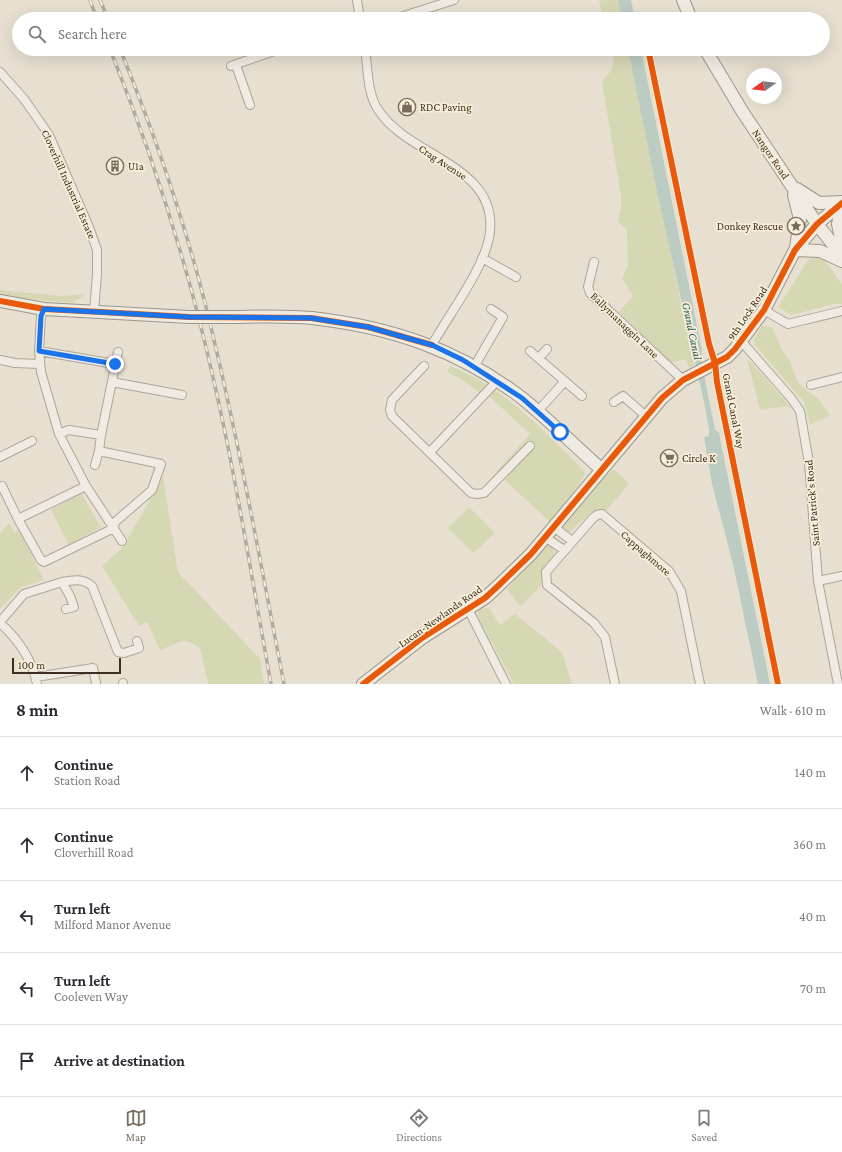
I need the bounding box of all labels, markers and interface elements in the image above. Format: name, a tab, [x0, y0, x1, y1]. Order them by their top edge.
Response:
search box	[12, 12, 830, 56]
icon: search	[26, 23, 48, 45]
text: Search here	[58, 26, 127, 42]
north arrow	[746, 68, 782, 104]
shop icon: RDC Paving	[397, 97, 417, 117]
place label: RDC Paving	[420, 101, 472, 114]
street label: Nangor Road	[749, 127, 792, 182]
street label: Cloverhill Industrial Estate	[39, 128, 99, 241]
street label: Crag Avenue	[416, 142, 469, 183]
building icon: U1a	[105, 156, 125, 176]
place label: U1a	[128, 160, 144, 172]
place icon: Donkey Rescue	[786, 216, 806, 236]
place label: Donkey Rescue	[717, 220, 783, 233]
street label: 9th Lock Road	[725, 284, 770, 342]
street label: Ballymanaggin Lane	[588, 290, 662, 361]
water label: Grand Canal	[679, 301, 705, 362]
route end	[106, 355, 124, 373]
street label: Grand Canal Way	[720, 372, 747, 451]
route start	[551, 423, 569, 441]
supermarket icon: Circle K	[659, 448, 679, 468]
place label: Circle K	[682, 452, 716, 464]
street label: Saint Patrick's Road	[802, 459, 822, 547]
street label: Cappaghmore	[618, 528, 674, 579]
street label: Lucan-Newlands Road	[396, 583, 484, 649]
scale bar	[12, 656, 121, 675]
text: 100 m	[18, 659, 45, 671]
text: 8 min	[16, 701, 58, 720]
text: Walk · 610 m	[760, 703, 826, 718]
text: Continue	[54, 757, 113, 773]
icon: ahead	[16, 762, 38, 784]
text: 140 m	[795, 765, 826, 780]
text: Station Road	[54, 773, 120, 788]
text: Continue	[54, 829, 113, 845]
icon: ahead	[16, 834, 38, 856]
text: 360 m	[793, 837, 826, 852]
text: Cloverhill Road	[54, 845, 134, 860]
text: Turn left	[54, 901, 110, 917]
icon: left	[16, 906, 38, 928]
text: 40 m	[799, 909, 826, 924]
text: Milford Manor Avenue	[54, 917, 171, 932]
text: Turn left	[54, 973, 110, 989]
icon: left	[16, 978, 38, 1000]
text: 70 m	[800, 981, 826, 996]
text: Cooleven Way	[54, 989, 128, 1004]
icon: arrive	[16, 1050, 38, 1072]
text: Arrive at destination	[54, 1053, 185, 1069]
tab: Map	[125, 1107, 147, 1143]
tab: Directions	[396, 1107, 442, 1143]
tab: Saved	[691, 1107, 717, 1143]

